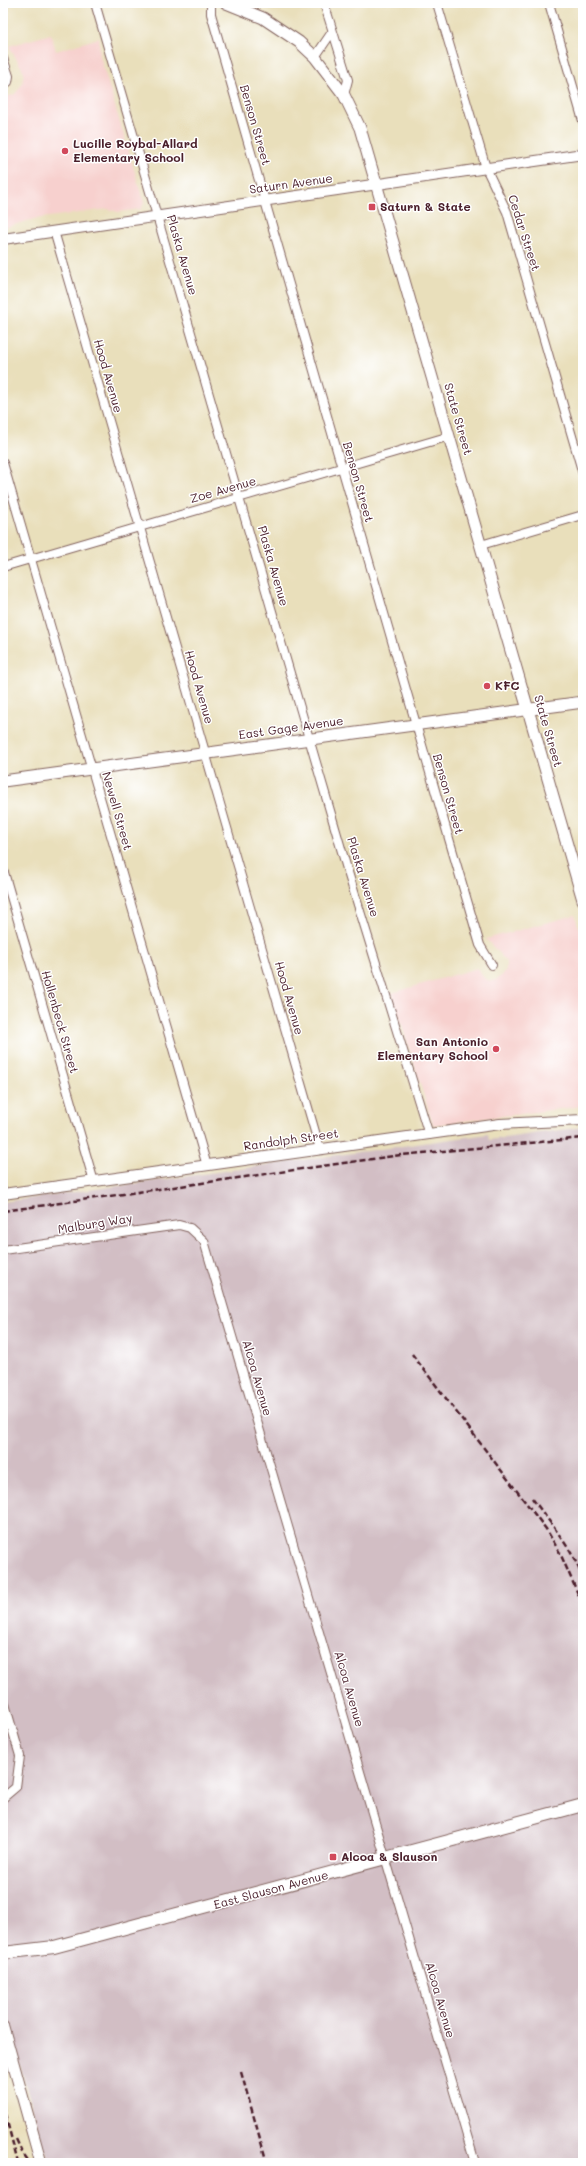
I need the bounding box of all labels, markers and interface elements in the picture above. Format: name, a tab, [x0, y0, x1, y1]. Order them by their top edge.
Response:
street label: Benson Street	[237, 83, 275, 167]
place label: Lucille Roybal-Allard Elementary School	[73, 135, 198, 165]
marker: Lucille Roybal-Allard Elementary School	[60, 146, 70, 156]
street label: Saturn Avenue	[248, 169, 334, 197]
street label: Cedar Street	[505, 193, 545, 273]
place label: Saturn & State	[380, 198, 471, 214]
marker: Saturn & State	[367, 202, 377, 212]
street label: Plaska Avenue	[164, 213, 202, 297]
street label: Hood Avenue	[91, 337, 127, 414]
street label: State Street	[441, 381, 477, 457]
street label: Benson Street	[340, 440, 378, 524]
street label: Zoe Avenue	[188, 472, 258, 506]
street label: Plaska Avenue	[255, 524, 293, 608]
street label: Hood Avenue	[182, 648, 218, 725]
place label: KFC	[495, 677, 520, 693]
marker: KFC	[482, 681, 492, 691]
street label: State Street	[531, 693, 567, 769]
street label: East Gage Avenue	[238, 712, 344, 742]
street label: Benson Street	[430, 752, 468, 836]
street label: Newell Street	[99, 770, 137, 852]
street label: Plaska Avenue	[344, 835, 384, 919]
street label: Hood Avenue	[272, 959, 308, 1036]
street label: Hollenbeck Street	[39, 968, 83, 1075]
place label: San Antonio Elementary School	[377, 1033, 488, 1063]
marker: San Antonio Elementary School	[491, 1044, 501, 1054]
street label: Randolph Street	[242, 1124, 339, 1154]
street label: Malburg Way	[56, 1209, 133, 1237]
street label: Alcoa Avenue	[239, 1338, 276, 1418]
street label: Alcoa Avenue	[331, 1649, 368, 1729]
place label: Alcoa & Slauson	[341, 1848, 437, 1864]
marker: Alcoa & Slauson	[328, 1852, 338, 1862]
street label: East Slauson Avenue	[212, 1866, 330, 1912]
street label: Alcoa Avenue	[422, 1960, 459, 2040]

